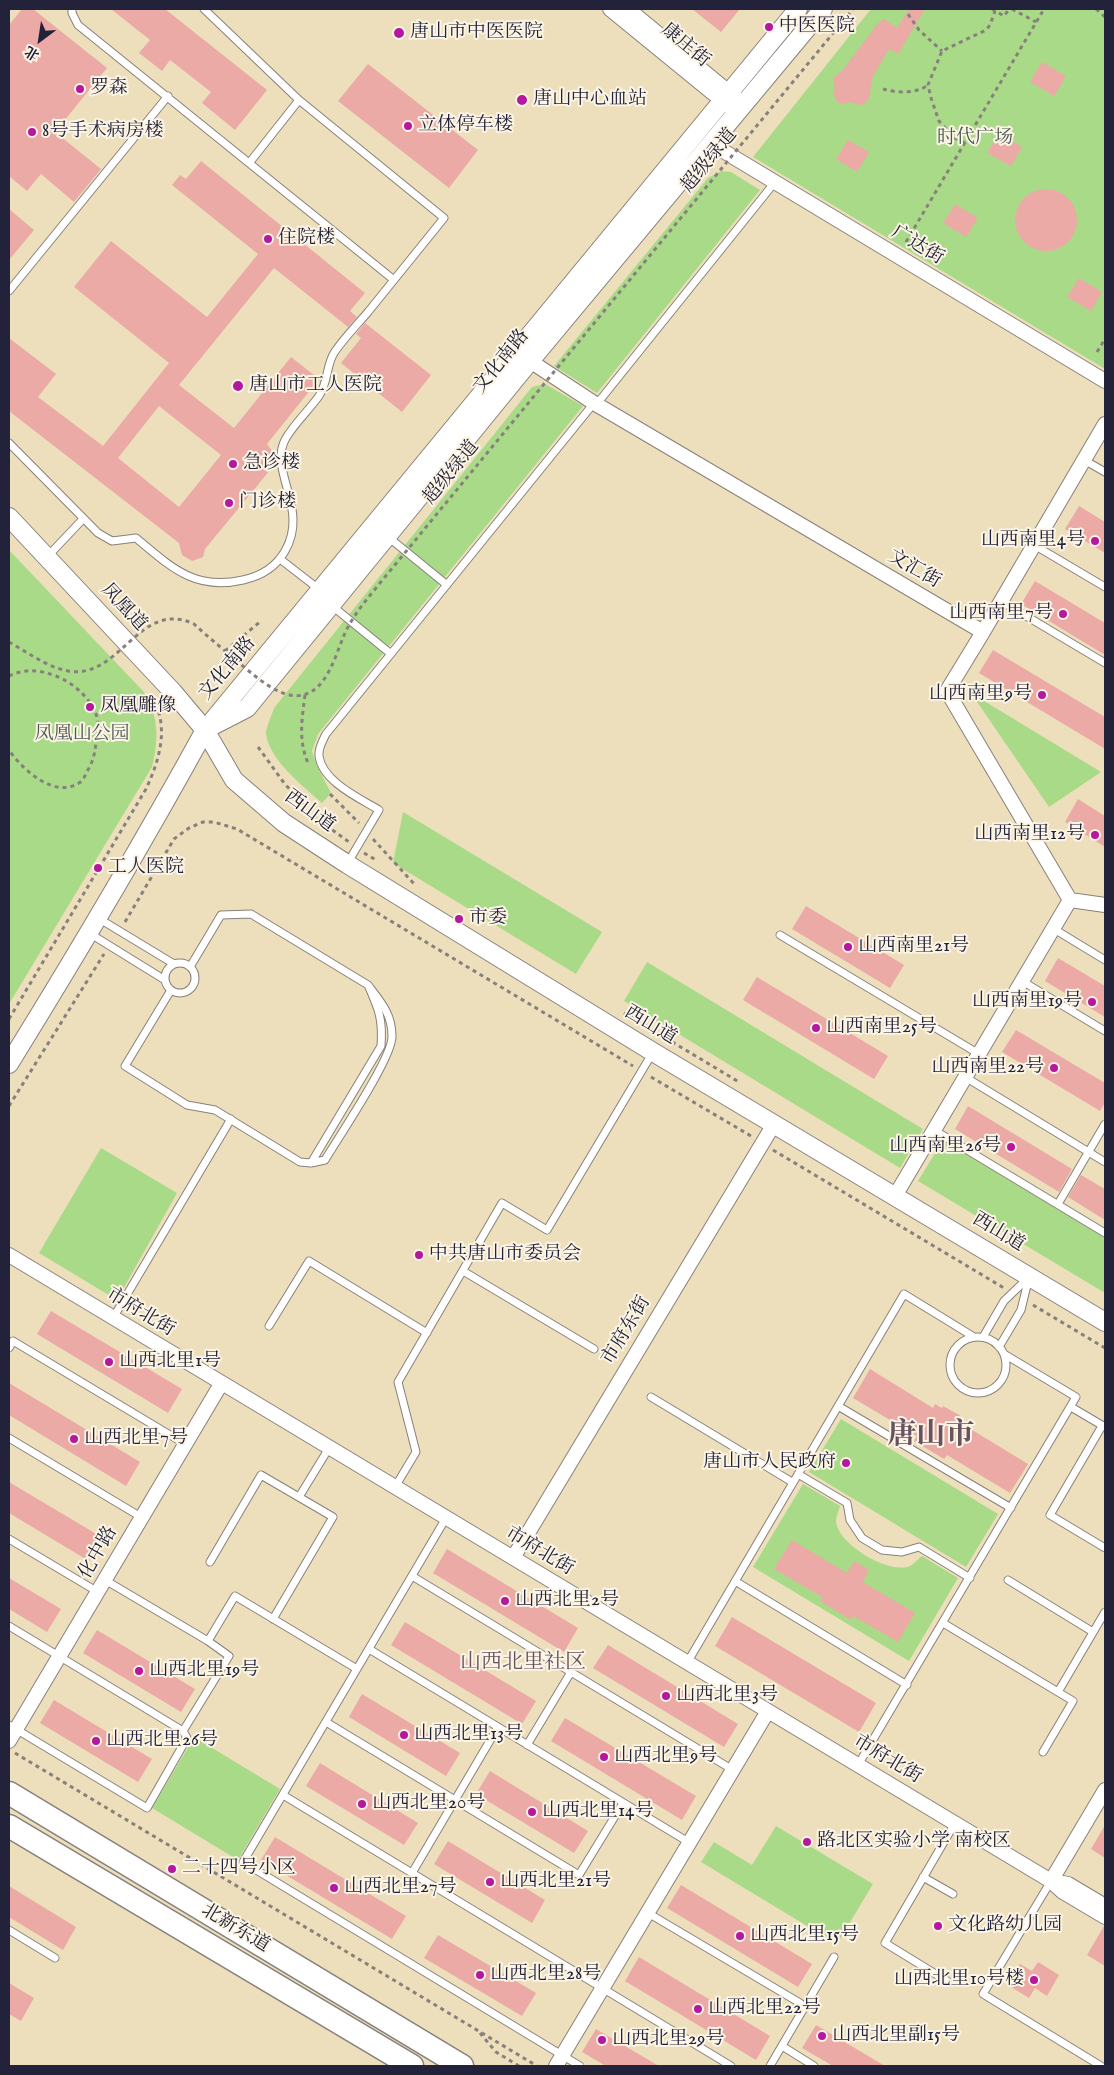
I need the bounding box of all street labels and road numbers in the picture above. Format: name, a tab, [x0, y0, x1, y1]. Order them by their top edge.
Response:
street label: 康庄街	[656, 19, 714, 73]
street label: 超级绿道	[677, 124, 743, 198]
street label: 广达街	[887, 222, 947, 270]
street label: 文化南路	[469, 325, 535, 399]
street label: 超级绿道	[419, 436, 485, 510]
street label: 文汇街	[884, 546, 944, 594]
street label: 凤凰道	[95, 579, 151, 637]
street label: 文化南路	[195, 633, 261, 705]
street label: 西山道	[279, 786, 339, 838]
street label: 西山道	[620, 1002, 680, 1050]
street label: 西山道	[968, 1209, 1028, 1257]
street label: 市府北街	[102, 1284, 178, 1342]
street label: 市府东街	[598, 1293, 656, 1369]
street label: 化中路	[75, 1523, 123, 1583]
street label: 市府北街	[501, 1523, 577, 1581]
street label: 市府北街	[849, 1731, 925, 1789]
street label: 北新东道	[197, 1900, 273, 1958]

